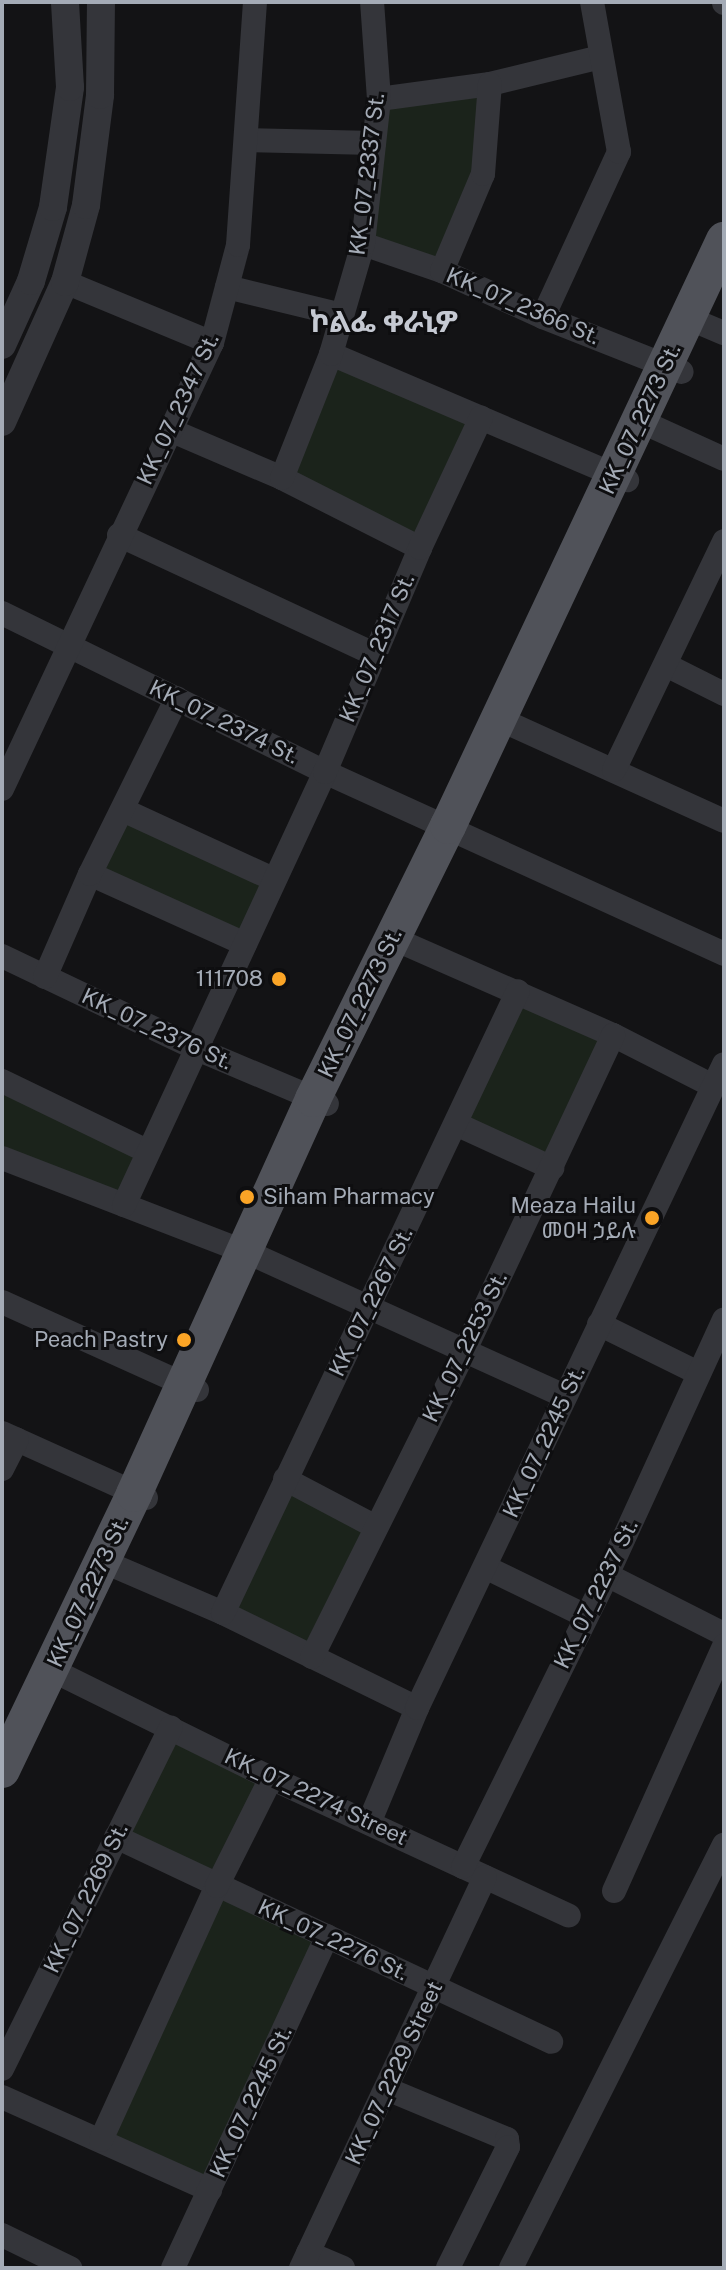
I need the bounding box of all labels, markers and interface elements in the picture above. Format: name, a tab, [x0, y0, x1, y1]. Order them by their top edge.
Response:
street label: KK_07_2337 St.	[344, 91, 390, 257]
street label: KK_07_2366 St.	[442, 262, 604, 350]
district label: ኮልፌ ቀራኒዎ	[310, 303, 458, 339]
street label: KK_07_2347 St.	[131, 329, 225, 489]
street label: KK_07_2273 St.	[594, 340, 686, 498]
street label: KK_07_2317 St.	[334, 570, 420, 726]
street label: KK_07_2374 St.	[145, 674, 303, 770]
street label: KK_07_2273 St.	[312, 924, 408, 1082]
place label: 111708	[196, 966, 263, 992]
marker: 111708	[270, 970, 288, 988]
street label: KK_07_2376 St.	[78, 983, 236, 1075]
place label: Siham Pharmacy	[263, 1184, 435, 1210]
marker: Siham Pharmacy	[238, 1188, 256, 1206]
place label: Meaza Hailu መዐዛ ኃይሉ	[510, 1192, 636, 1244]
marker: Meaza Hailu መዐዛ ኃይሉ	[643, 1209, 661, 1227]
street label: KK_07_2267 St.	[323, 1223, 419, 1381]
street label: KK_07_2253 St.	[417, 1267, 513, 1427]
place label: Peach Pastry	[34, 1327, 168, 1353]
marker: Peach Pastry	[175, 1331, 193, 1349]
street label: KK_07_2245 St.	[497, 1362, 591, 1522]
street label: KK_07_2273 St.	[42, 1513, 134, 1671]
street label: KK_07_2237 St.	[548, 1515, 644, 1673]
street label: KK_07_2274 Street	[220, 1743, 412, 1851]
street label: KK_07_2269 St.	[38, 1819, 134, 1977]
street label: KK_07_2276 St.	[254, 1894, 412, 1986]
street label: KK_07_2229 Street	[340, 1977, 448, 2169]
street label: KK_07_2245 St.	[204, 2022, 298, 2182]

